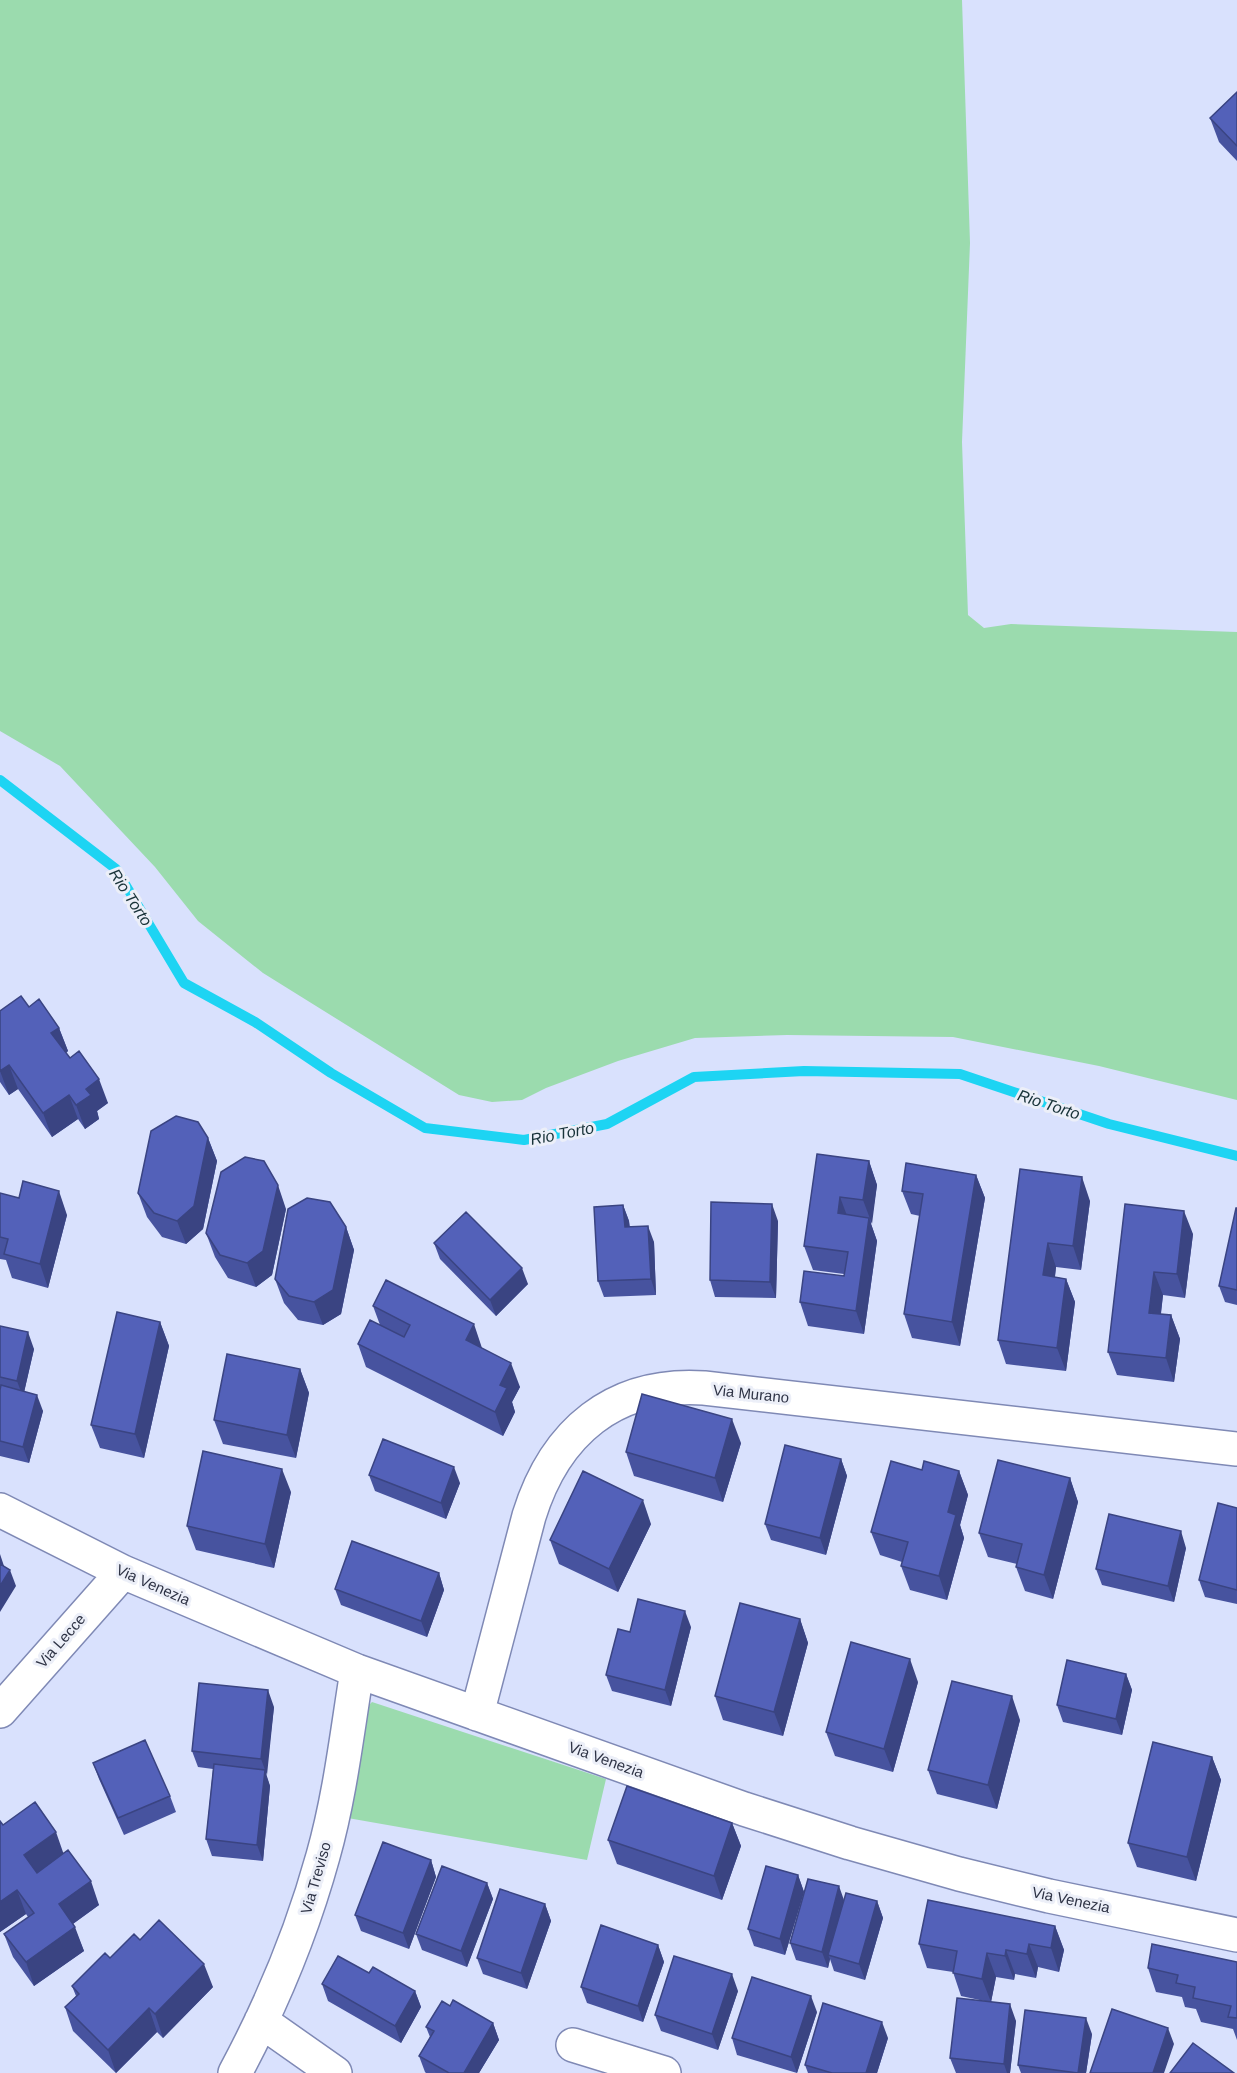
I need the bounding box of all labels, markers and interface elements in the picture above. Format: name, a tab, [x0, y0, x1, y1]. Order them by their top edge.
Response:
water label: Rio Torto	[106, 866, 155, 929]
water label: Rio Torto	[1016, 1086, 1082, 1123]
water label: Rio Torto	[529, 1119, 595, 1148]
street label: Via Murano	[712, 1381, 790, 1406]
street label: Via Venezia	[114, 1561, 193, 1609]
street label: Via Lecce	[33, 1610, 89, 1671]
street label: Via Venezia	[566, 1738, 647, 1781]
street label: Via Treviso	[297, 1840, 334, 1916]
street label: Via Venezia	[1031, 1883, 1112, 1916]

